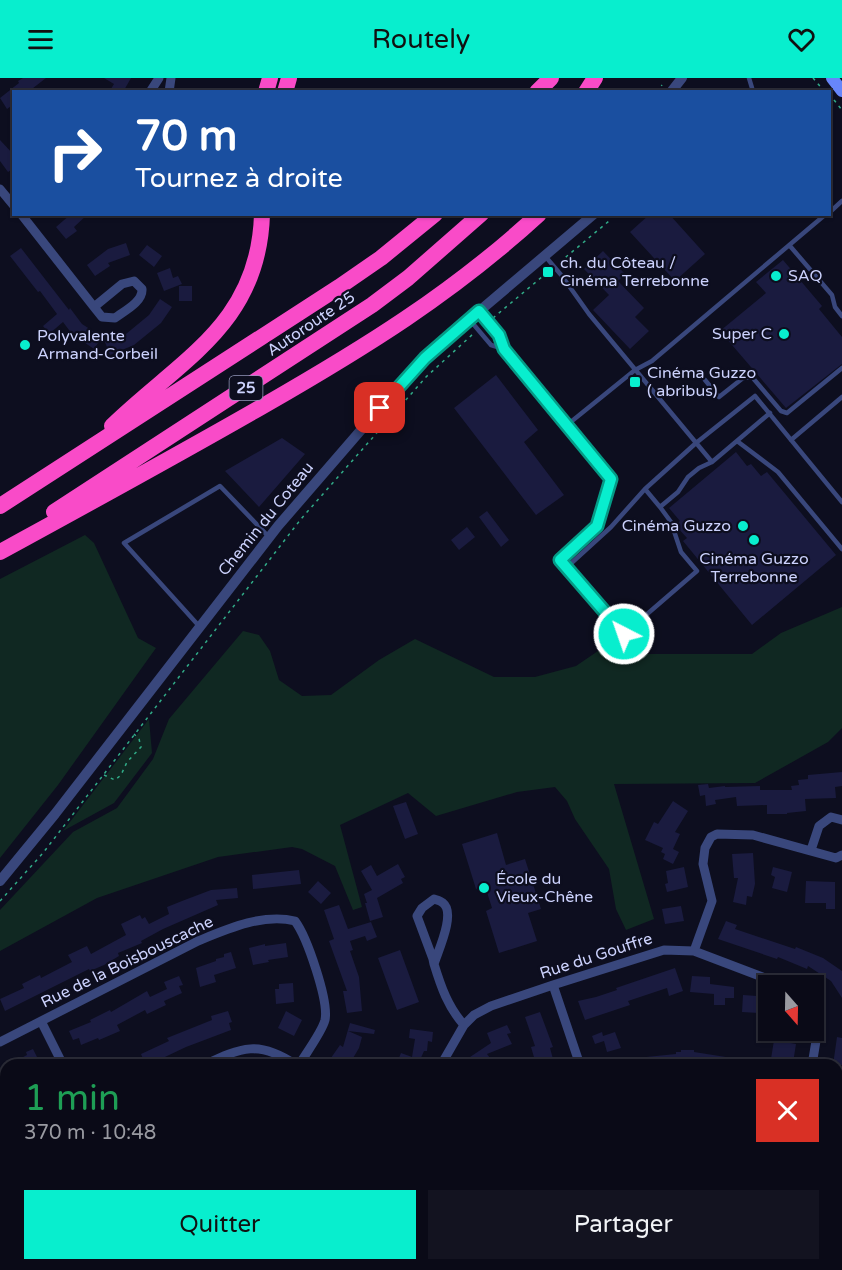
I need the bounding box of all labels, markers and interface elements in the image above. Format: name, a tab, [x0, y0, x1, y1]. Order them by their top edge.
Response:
icon: menu	[24, 23, 57, 56]
text: Routely	[372, 23, 470, 56]
icon: heart	[785, 23, 818, 56]
text: 70 m	[135, 111, 237, 162]
icon: right	[36, 114, 114, 192]
text: Tournez à droite	[135, 162, 343, 195]
place label: ch. du Côteau / Cinéma Terrebonne	[560, 253, 709, 291]
marker: ch. du Côteau / Cinéma Terrebonne	[541, 265, 555, 279]
place label: SAQ	[788, 266, 823, 286]
marker: SAQ	[769, 269, 783, 283]
street label: Autoroute 25	[263, 287, 359, 361]
place label: Super C	[712, 324, 772, 344]
place label: Polyvalente Armand-Corbeil	[37, 326, 158, 364]
marker: Super C	[777, 327, 791, 341]
marker: Polyvalente Armand-Corbeil	[18, 338, 32, 352]
place label: Cinéma Guzzo ( abribus)	[647, 363, 756, 401]
marker: Cinéma Guzzo ( abribus)	[628, 375, 642, 389]
road number: 25	[230, 376, 262, 400]
pin	[354, 382, 405, 433]
icon: arrive	[363, 391, 396, 424]
street label: Chemin du Coteau	[214, 458, 318, 580]
place label: Cinéma Guzzo	[622, 516, 731, 536]
marker: Cinéma Guzzo	[736, 519, 750, 533]
marker: Cinéma Guzzo Terrebonne	[747, 533, 761, 547]
place label: Cinéma Guzzo Terrebonne	[699, 549, 809, 587]
position arrow	[592, 602, 656, 666]
place label: École du Vieux-Chêne	[496, 869, 593, 907]
marker: École du Vieux-Chêne	[477, 881, 491, 895]
street label: Rue de la Boisbouscache	[38, 912, 216, 1012]
street label: Rue du Gouffre	[537, 928, 655, 984]
north arrow	[758, 975, 824, 1041]
map controls	[758, 975, 824, 1041]
text: 1 min	[24, 1077, 120, 1120]
button: close	[756, 1079, 819, 1142]
text: 370 m · 10:48	[24, 1121, 156, 1145]
button: Quitter	[24, 1190, 416, 1259]
button: Partager	[428, 1190, 819, 1259]

